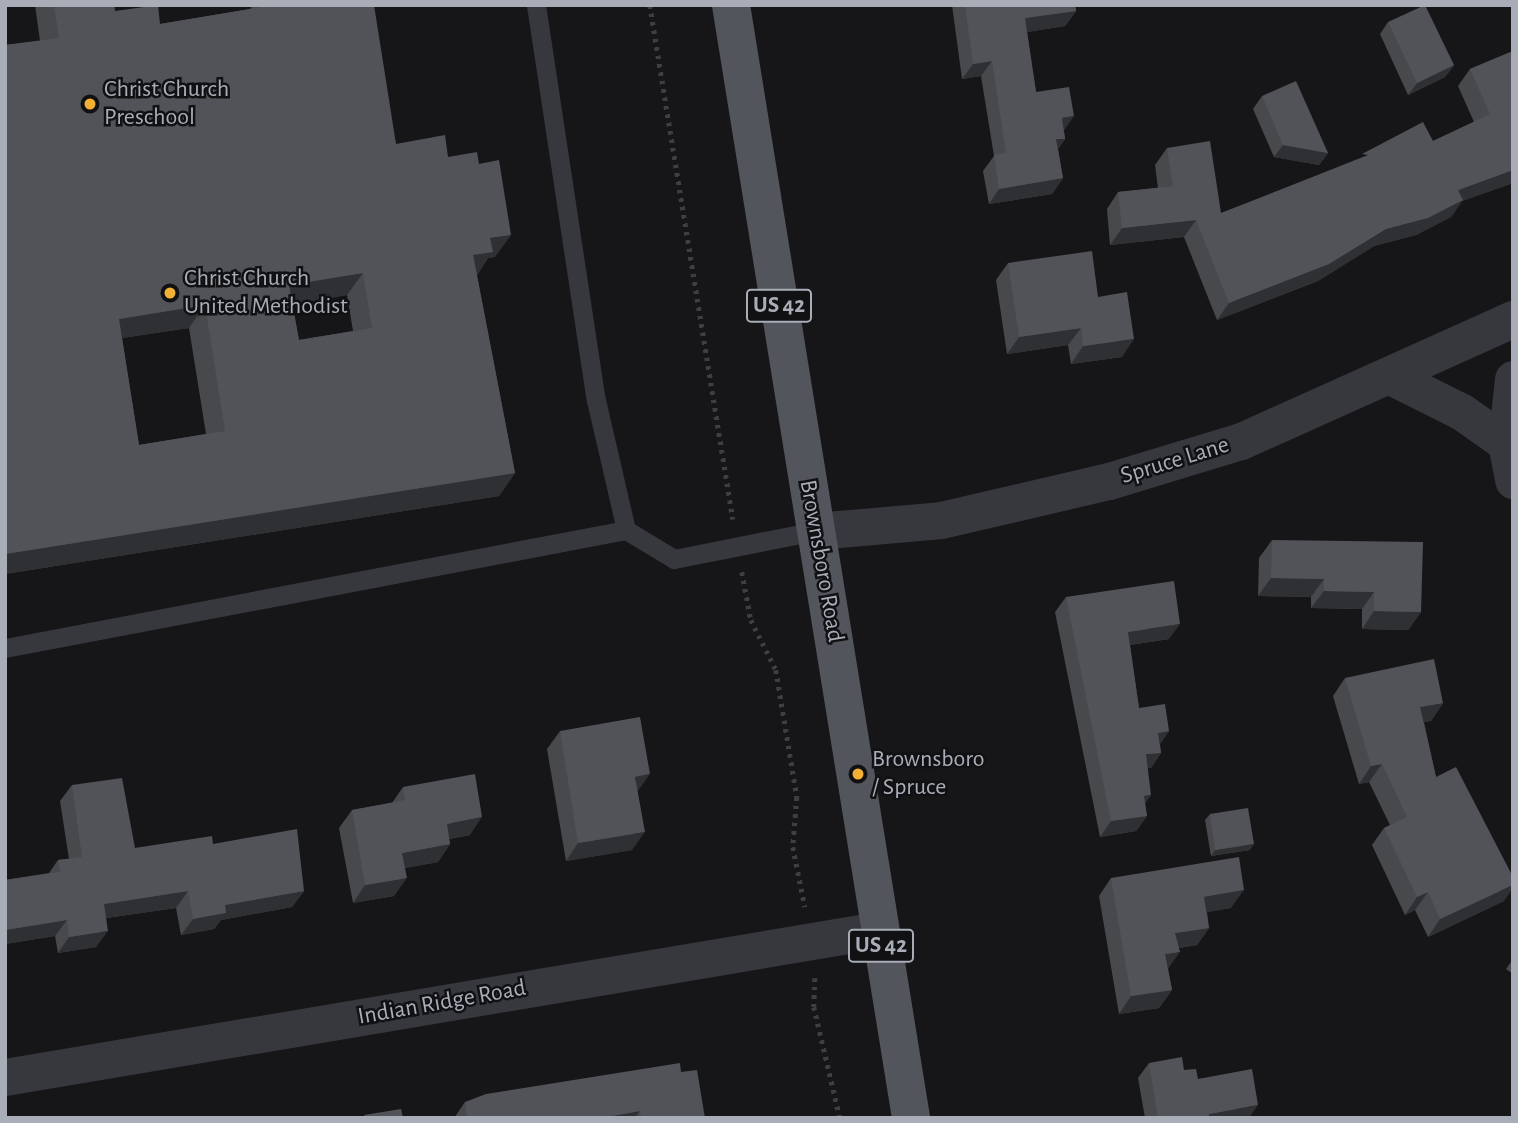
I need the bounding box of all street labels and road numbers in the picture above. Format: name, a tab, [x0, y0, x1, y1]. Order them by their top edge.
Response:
road number: US 42	[746, 286, 812, 326]
street label: Spruce Lane	[1117, 431, 1233, 491]
street label: Brownsboro Road	[793, 478, 849, 644]
road number: US 42	[848, 926, 914, 965]
street label: Indian Ridge Road	[356, 974, 528, 1032]

